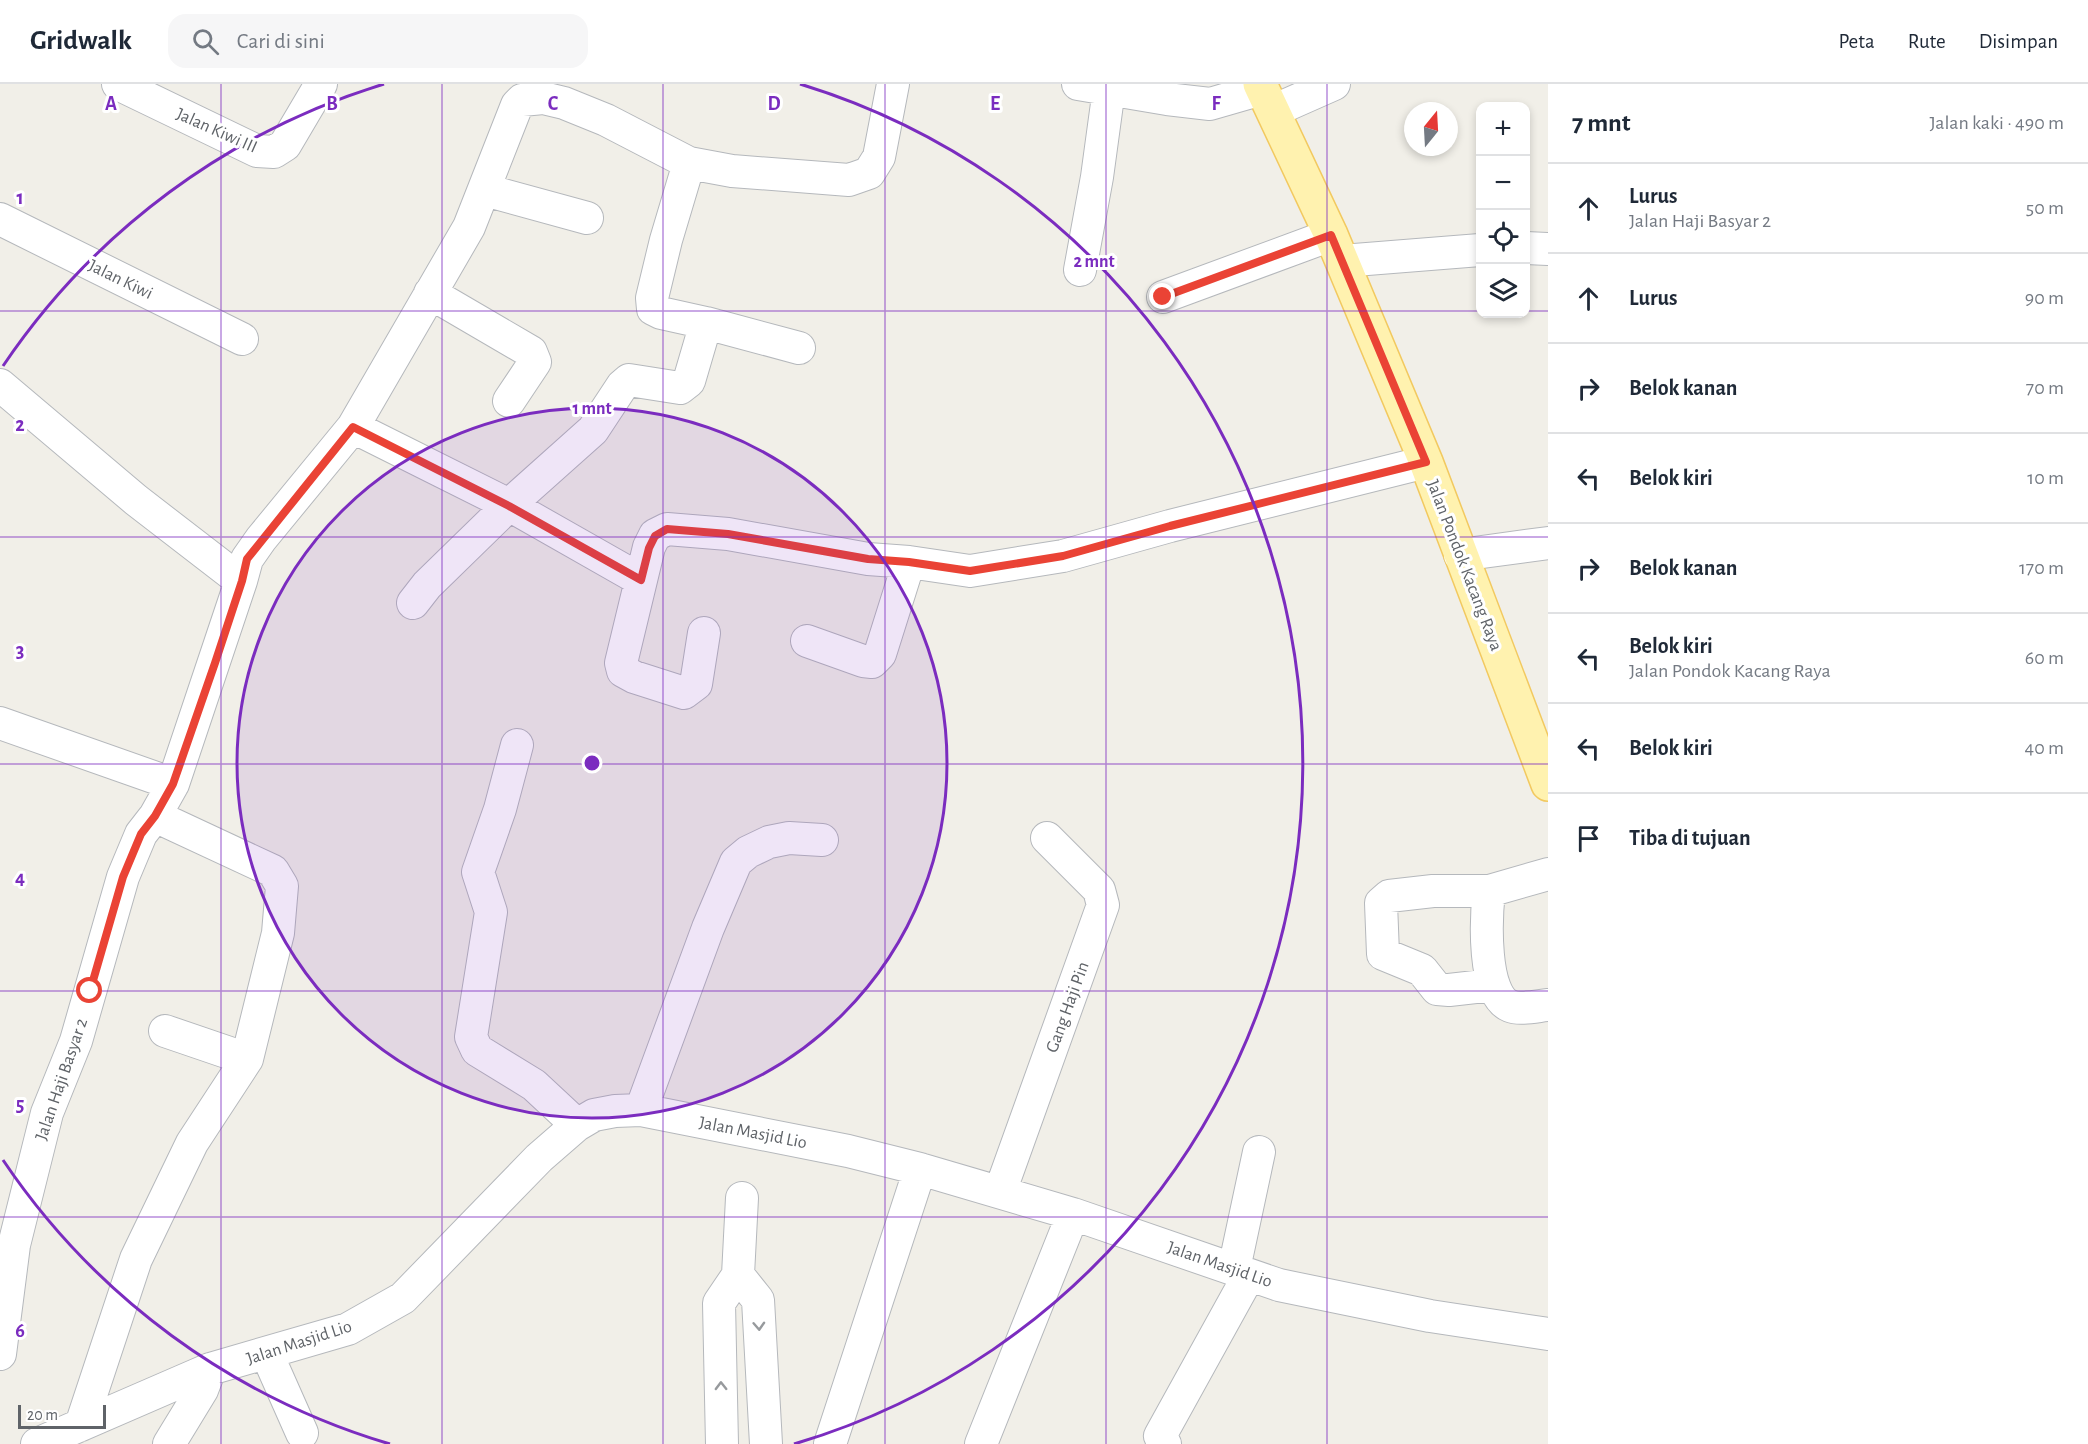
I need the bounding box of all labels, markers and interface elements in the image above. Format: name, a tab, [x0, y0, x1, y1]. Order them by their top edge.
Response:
search box	[168, 14, 588, 68]
icon: search	[189, 25, 222, 58]
text: Gridwalk	[30, 27, 132, 55]
text: Cari di sini	[237, 30, 325, 52]
text: Peta	[1839, 31, 1875, 52]
text: Rute	[1908, 31, 1946, 52]
text: Disimpan	[1979, 31, 2058, 52]
text: A	[105, 94, 117, 114]
text: B	[326, 94, 338, 114]
text: C	[548, 94, 559, 114]
text: D	[767, 94, 781, 114]
text: E	[990, 94, 1000, 114]
text: F	[1211, 94, 1221, 114]
north arrow	[1404, 102, 1458, 156]
map controls	[1476, 102, 1530, 318]
button: +	[1476, 102, 1530, 156]
street label: Jalan Kiwi III	[173, 105, 260, 157]
text: 7 mnt	[1572, 110, 1631, 136]
text: Jalan kaki · 490 m	[1929, 113, 2064, 133]
button: −	[1476, 156, 1530, 210]
text: Lurus	[1629, 185, 1678, 207]
text: 1	[16, 188, 24, 208]
icon: ahead	[1572, 192, 1605, 225]
text: 50 m	[2026, 198, 2064, 218]
button: locate	[1476, 210, 1530, 264]
text: Jalan Haji Basyar 2	[1629, 211, 1771, 231]
text: 2 mnt	[1073, 253, 1115, 271]
street label: Jalan Kiwi	[86, 257, 156, 303]
button: layers	[1476, 264, 1530, 318]
icon: ahead	[1572, 282, 1605, 315]
route end	[1149, 283, 1175, 309]
text: Lurus	[1629, 287, 1678, 309]
text: 90 m	[2025, 288, 2064, 308]
icon: right	[1572, 372, 1605, 405]
text: Belok kanan	[1629, 377, 1737, 399]
text: 70 m	[2026, 378, 2064, 398]
text: 1 mnt	[572, 400, 612, 418]
text: 2	[15, 415, 25, 435]
icon: left	[1572, 462, 1605, 495]
text: Belok kiri	[1629, 467, 1713, 489]
text: 10 m	[2027, 468, 2064, 488]
street label: Jalan Pondok Kacang Raya	[1423, 477, 1505, 653]
icon: right	[1572, 552, 1605, 585]
text: Belok kanan	[1629, 557, 1737, 579]
text: 170 m	[2019, 558, 2064, 578]
text: Belok kiri	[1629, 635, 1713, 657]
text: 3	[16, 641, 24, 661]
icon: left	[1572, 642, 1605, 675]
text: 60 m	[2025, 648, 2064, 668]
text: Jalan Pondok Kacang Raya	[1629, 661, 1831, 681]
icon: left	[1572, 732, 1605, 765]
text: Belok kiri	[1629, 737, 1713, 759]
text: 40 m	[2025, 738, 2064, 758]
centre of rings	[582, 753, 602, 773]
icon: arrive	[1572, 822, 1605, 855]
text: Tiba di tujuan	[1629, 827, 1751, 849]
text: 4	[15, 868, 25, 888]
street label: Gang Haji Pin	[1043, 960, 1093, 1055]
route start	[76, 977, 102, 1003]
street label: Jalan Haji Basyar 2	[33, 1016, 91, 1143]
text: 5	[16, 1095, 24, 1115]
street label: Jalan Masjid Lio	[697, 1114, 808, 1152]
street label: Jalan Masjid Lio	[1165, 1239, 1275, 1291]
street label: Jalan Masjid Lio	[244, 1317, 354, 1368]
text: 6	[15, 1321, 25, 1341]
one-way arrow	[753, 1322, 766, 1331]
one-way arrow	[715, 1381, 727, 1390]
scale bar	[18, 1402, 106, 1430]
text: 20 m	[27, 1407, 58, 1423]

